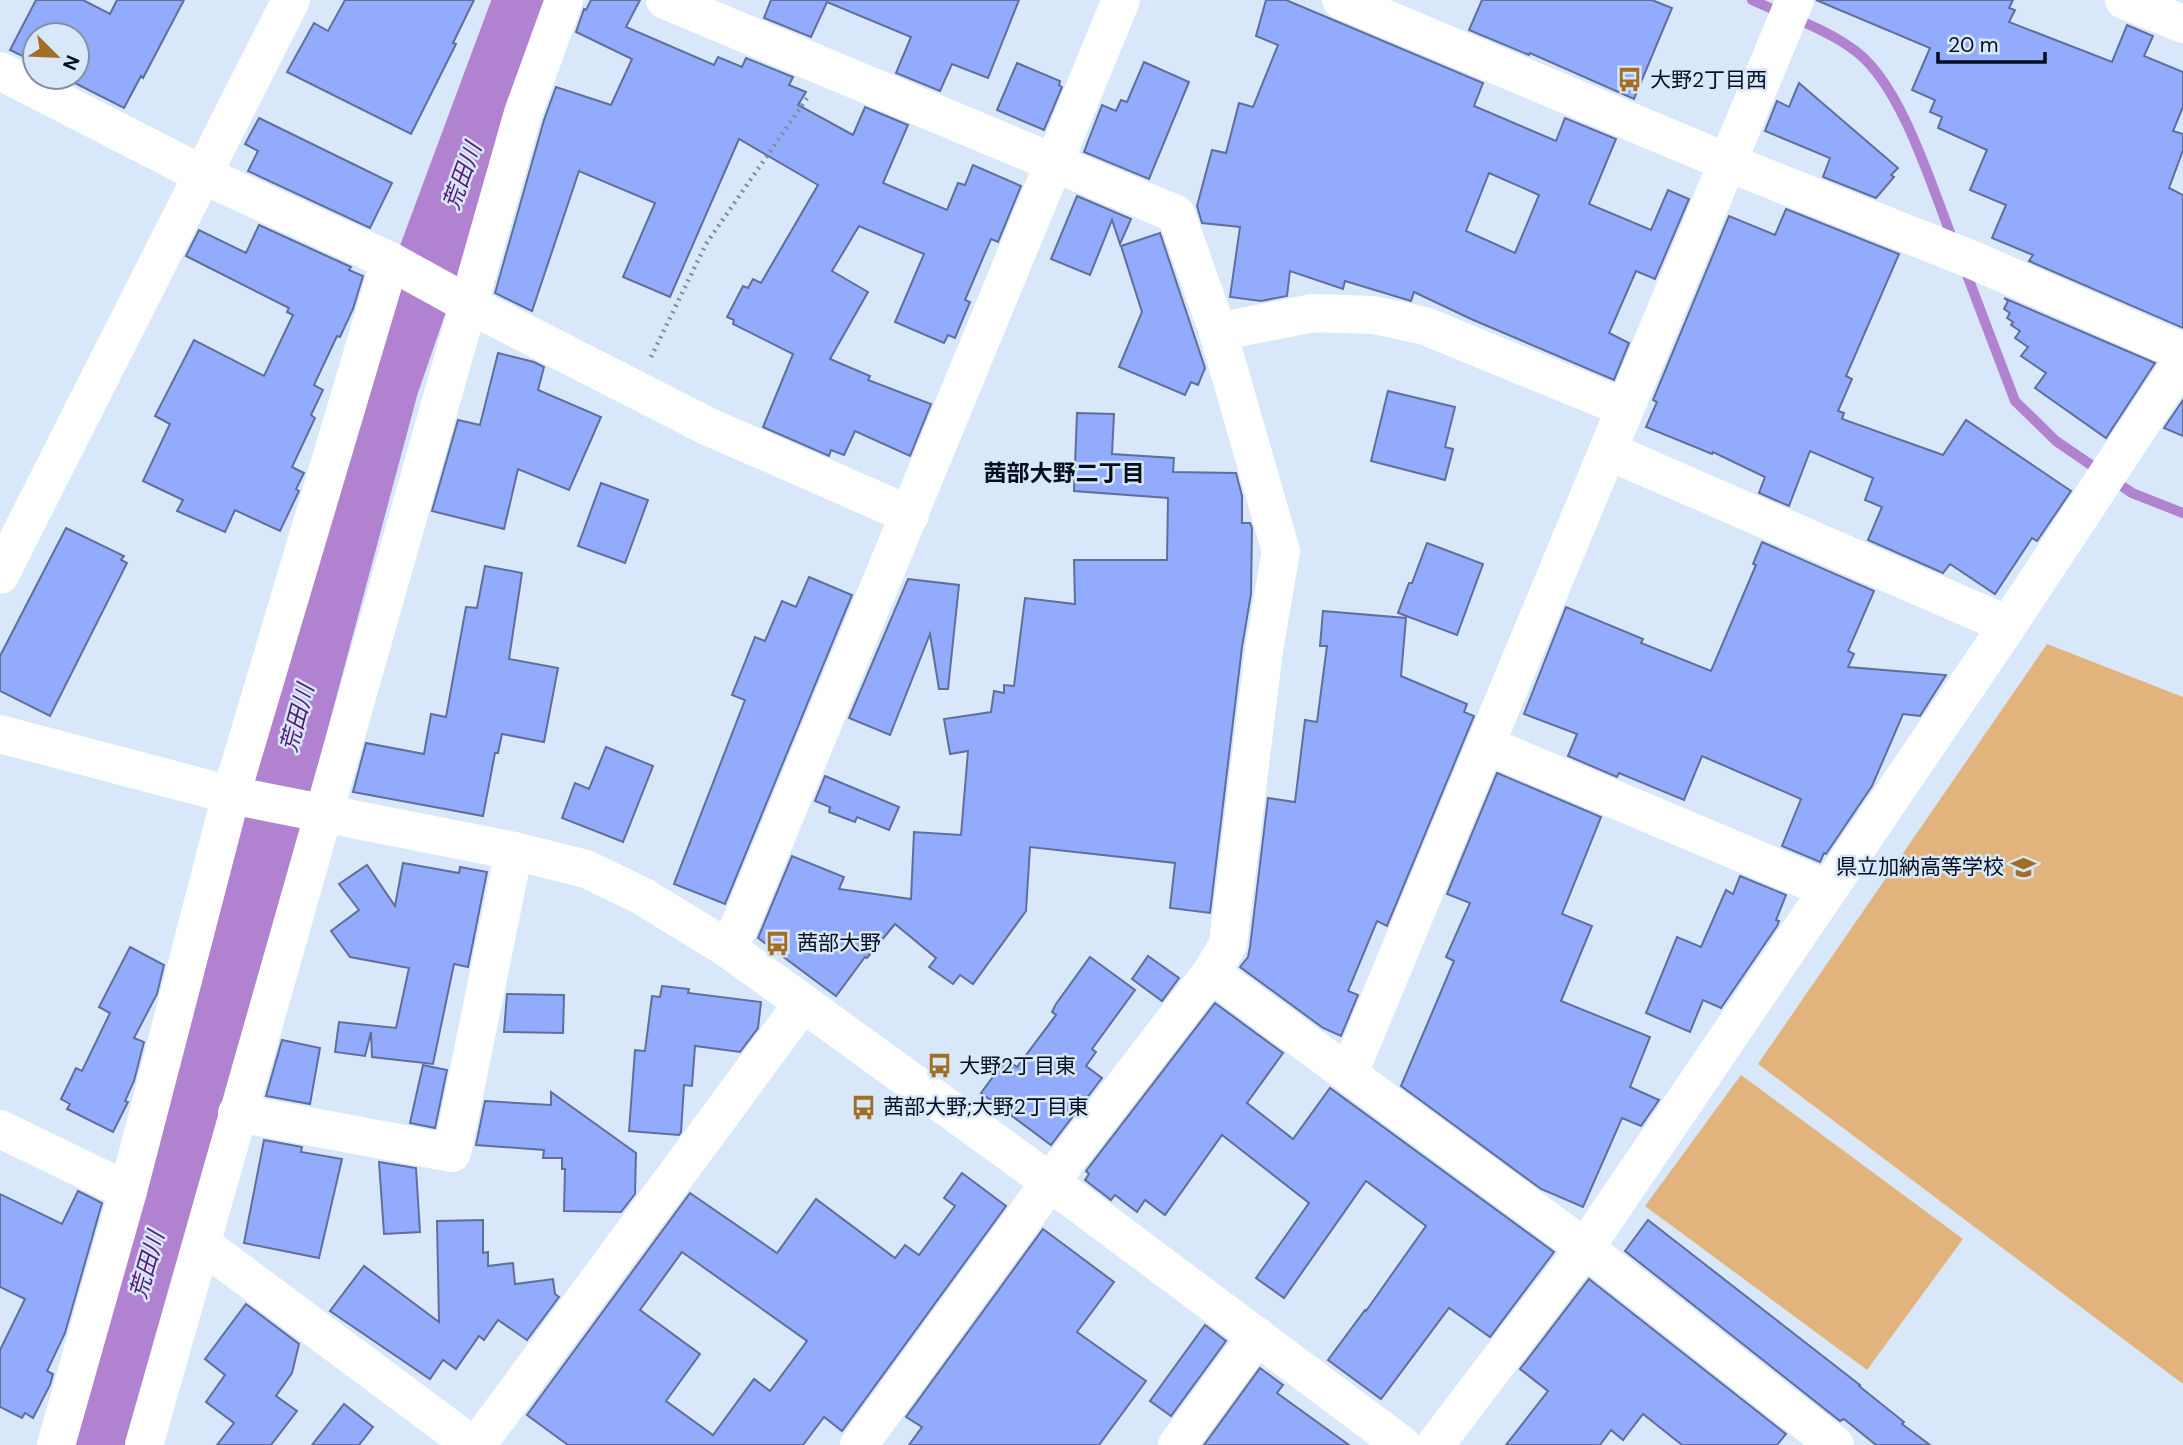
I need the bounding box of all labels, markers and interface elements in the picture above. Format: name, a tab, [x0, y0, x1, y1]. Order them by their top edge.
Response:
north arrow	[21, 21, 91, 91]
scale bar	[1938, 21, 2045, 65]
text: 20 m	[1948, 31, 1999, 59]
text: N	[57, 51, 85, 74]
bus stop icon: 大野2丁目西	[1616, 66, 1644, 94]
place label: 大野2丁目西	[1650, 66, 1767, 94]
water label: 荒田川	[436, 136, 489, 214]
district label: 茜部大野二丁目	[984, 458, 1145, 488]
water label: 荒田川	[274, 678, 321, 755]
place label: 県立加納高等学校	[1836, 853, 2004, 881]
school or university icon: 県立加納高等学校	[2010, 853, 2038, 881]
bus stop icon: 茜部大野	[763, 929, 791, 957]
place label: 茜部大野	[797, 929, 881, 957]
bus stop icon: 大野2丁目東	[925, 1052, 953, 1080]
place label: 大野2丁目東	[959, 1052, 1076, 1080]
bus stop icon: 茜部大野;大野2丁目東	[849, 1093, 877, 1121]
place label: 茜部大野;大野2丁目東	[883, 1093, 1089, 1121]
water label: 荒田川	[123, 1225, 172, 1302]

